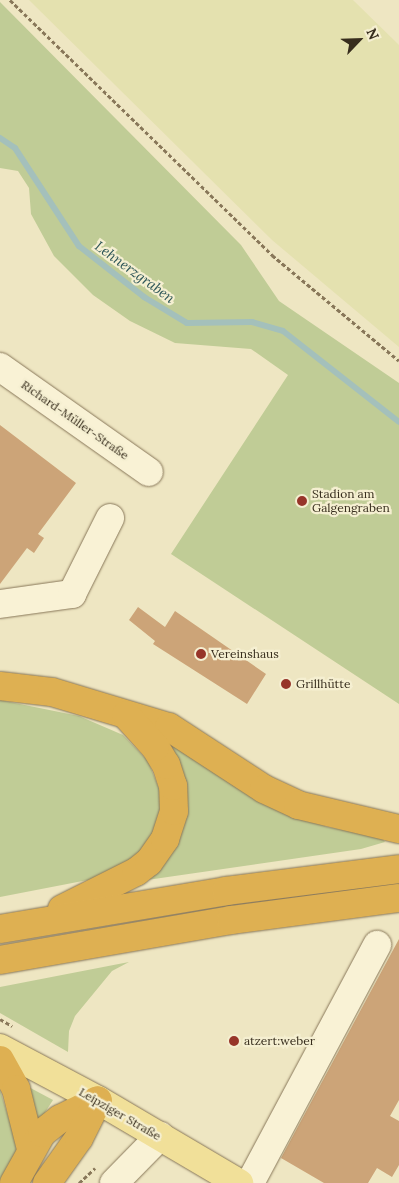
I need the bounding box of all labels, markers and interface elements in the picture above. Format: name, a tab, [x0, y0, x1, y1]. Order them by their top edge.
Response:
north arrow	[334, 15, 384, 65]
text: N	[362, 25, 383, 42]
water label: Lehnerzgraben	[92, 237, 178, 307]
street label: Richard-Müller-Straße	[18, 377, 132, 463]
place label: Stadion am Galgengraben	[312, 487, 390, 515]
marker: Stadion am Galgengraben	[296, 495, 308, 507]
place label: Vereinshaus	[211, 647, 279, 661]
marker: Vereinshaus	[195, 648, 207, 660]
place label: Grillhütte	[296, 677, 350, 691]
marker: Grillhütte	[280, 678, 292, 690]
place label: atzert:weber	[244, 1034, 315, 1048]
marker: atzert:weber	[228, 1035, 240, 1047]
street label: Leipziger Straße	[76, 1085, 164, 1143]

